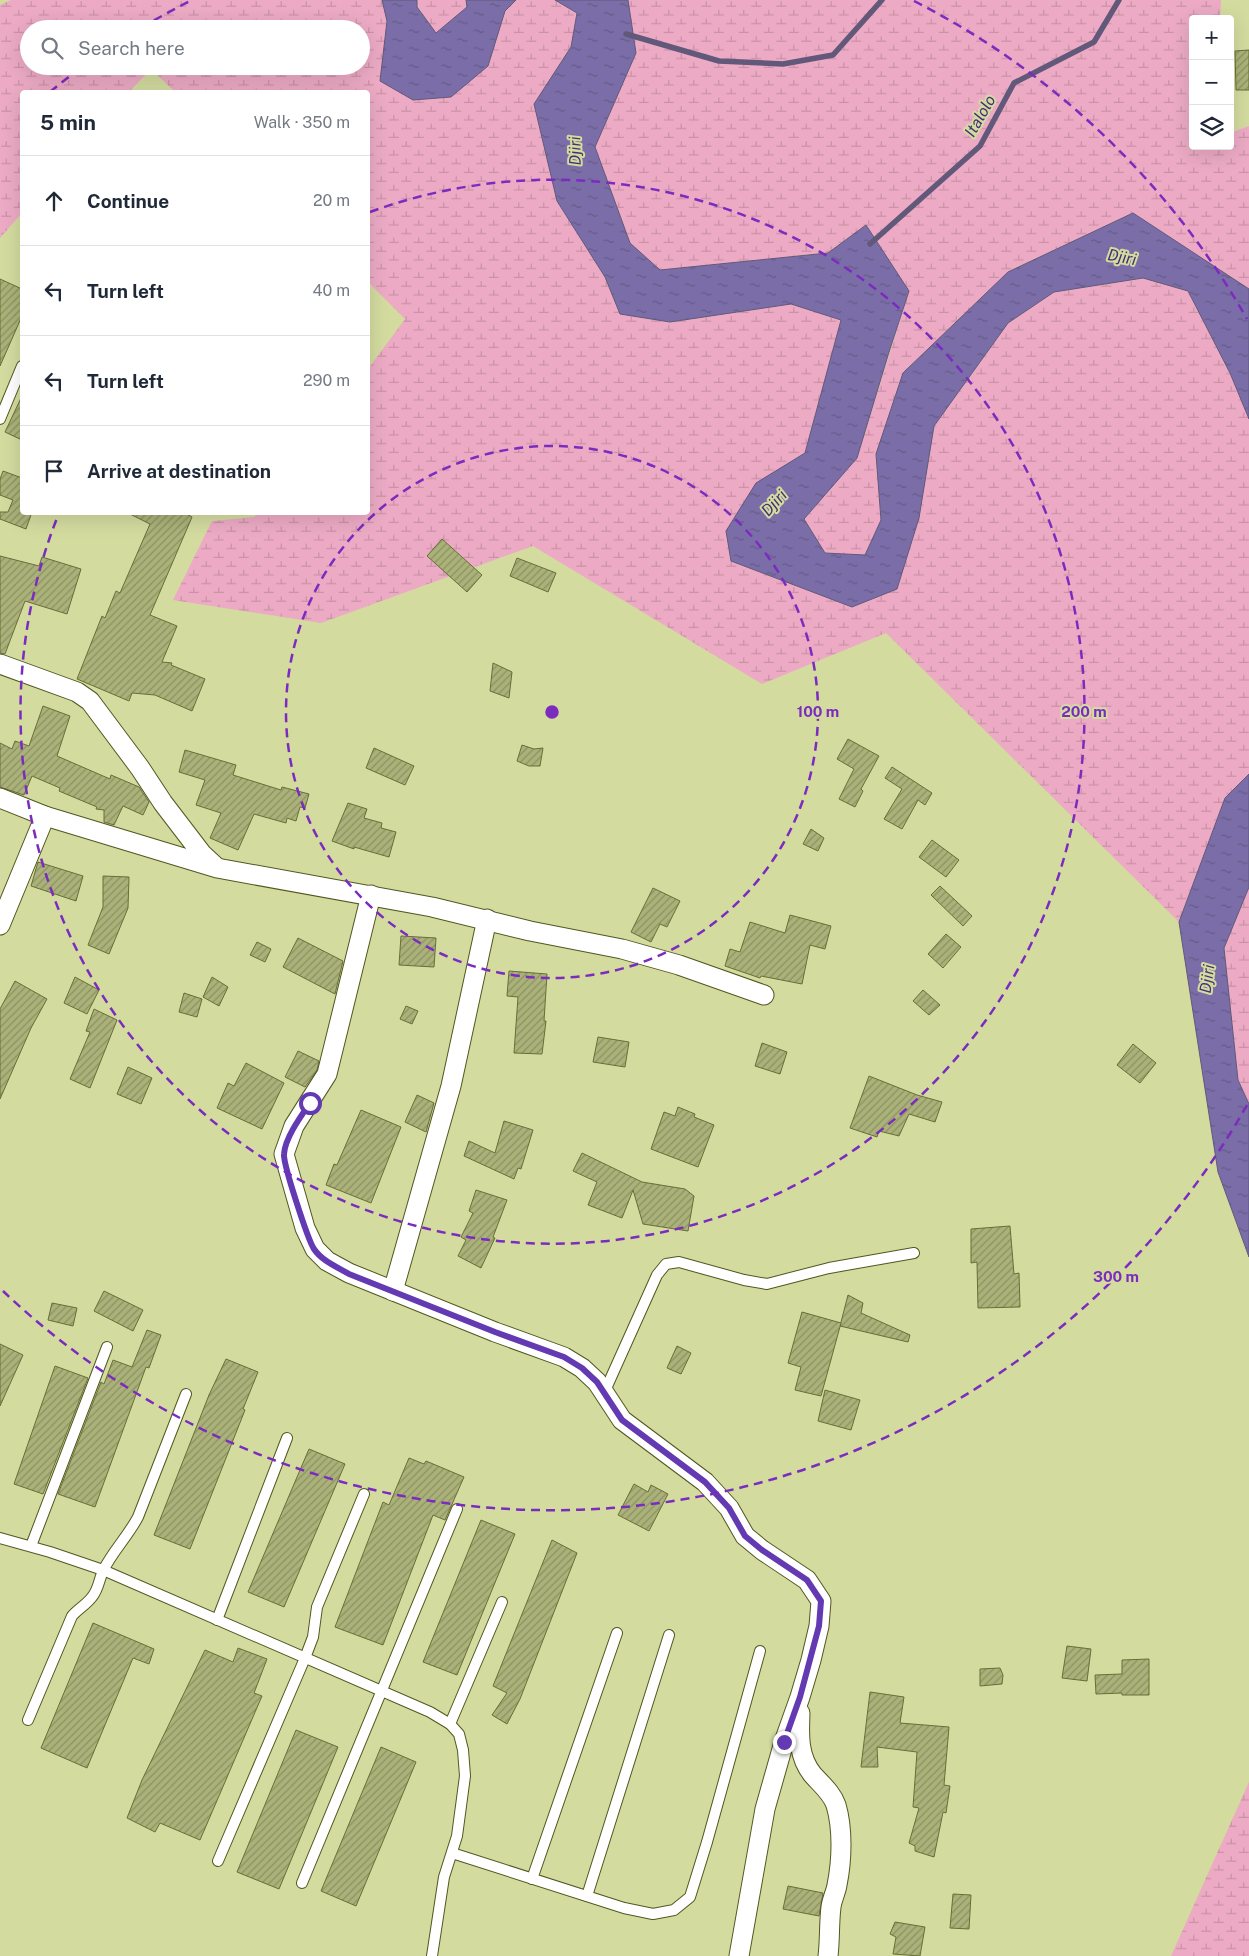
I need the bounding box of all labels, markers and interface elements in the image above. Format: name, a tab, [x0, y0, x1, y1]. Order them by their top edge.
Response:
map controls	[1189, 15, 1234, 150]
button: +	[1189, 15, 1234, 60]
search box	[20, 20, 370, 75]
icon: search	[38, 34, 66, 62]
text: Search here	[78, 37, 185, 59]
button: −	[1189, 60, 1234, 105]
water label: Italolo	[960, 91, 1000, 140]
button: layers	[1189, 105, 1234, 150]
text: 5 min	[40, 110, 96, 135]
text: Walk · 350 m	[254, 113, 350, 132]
water label: Djiri	[565, 136, 585, 166]
icon: ahead	[40, 187, 68, 215]
text: Continue	[87, 190, 169, 212]
text: 20 m	[313, 191, 350, 210]
water label: Djiri	[1106, 245, 1138, 269]
icon: left	[40, 277, 68, 305]
text: Turn left	[87, 280, 164, 302]
text: 40 m	[312, 281, 350, 300]
icon: left	[40, 367, 68, 395]
text: Turn left	[87, 370, 164, 392]
text: 290 m	[303, 371, 350, 390]
icon: arrive	[40, 457, 68, 485]
text: Arrive at destination	[87, 460, 271, 482]
water label: Djiri	[757, 486, 791, 520]
centre of rings	[543, 703, 561, 721]
text: 100 m	[797, 703, 839, 720]
text: 200 m	[1061, 703, 1107, 720]
water label: Djiri	[1196, 963, 1218, 995]
route start	[299, 1092, 322, 1115]
text: 300 m	[1093, 1268, 1139, 1285]
route end	[773, 1731, 796, 1754]

